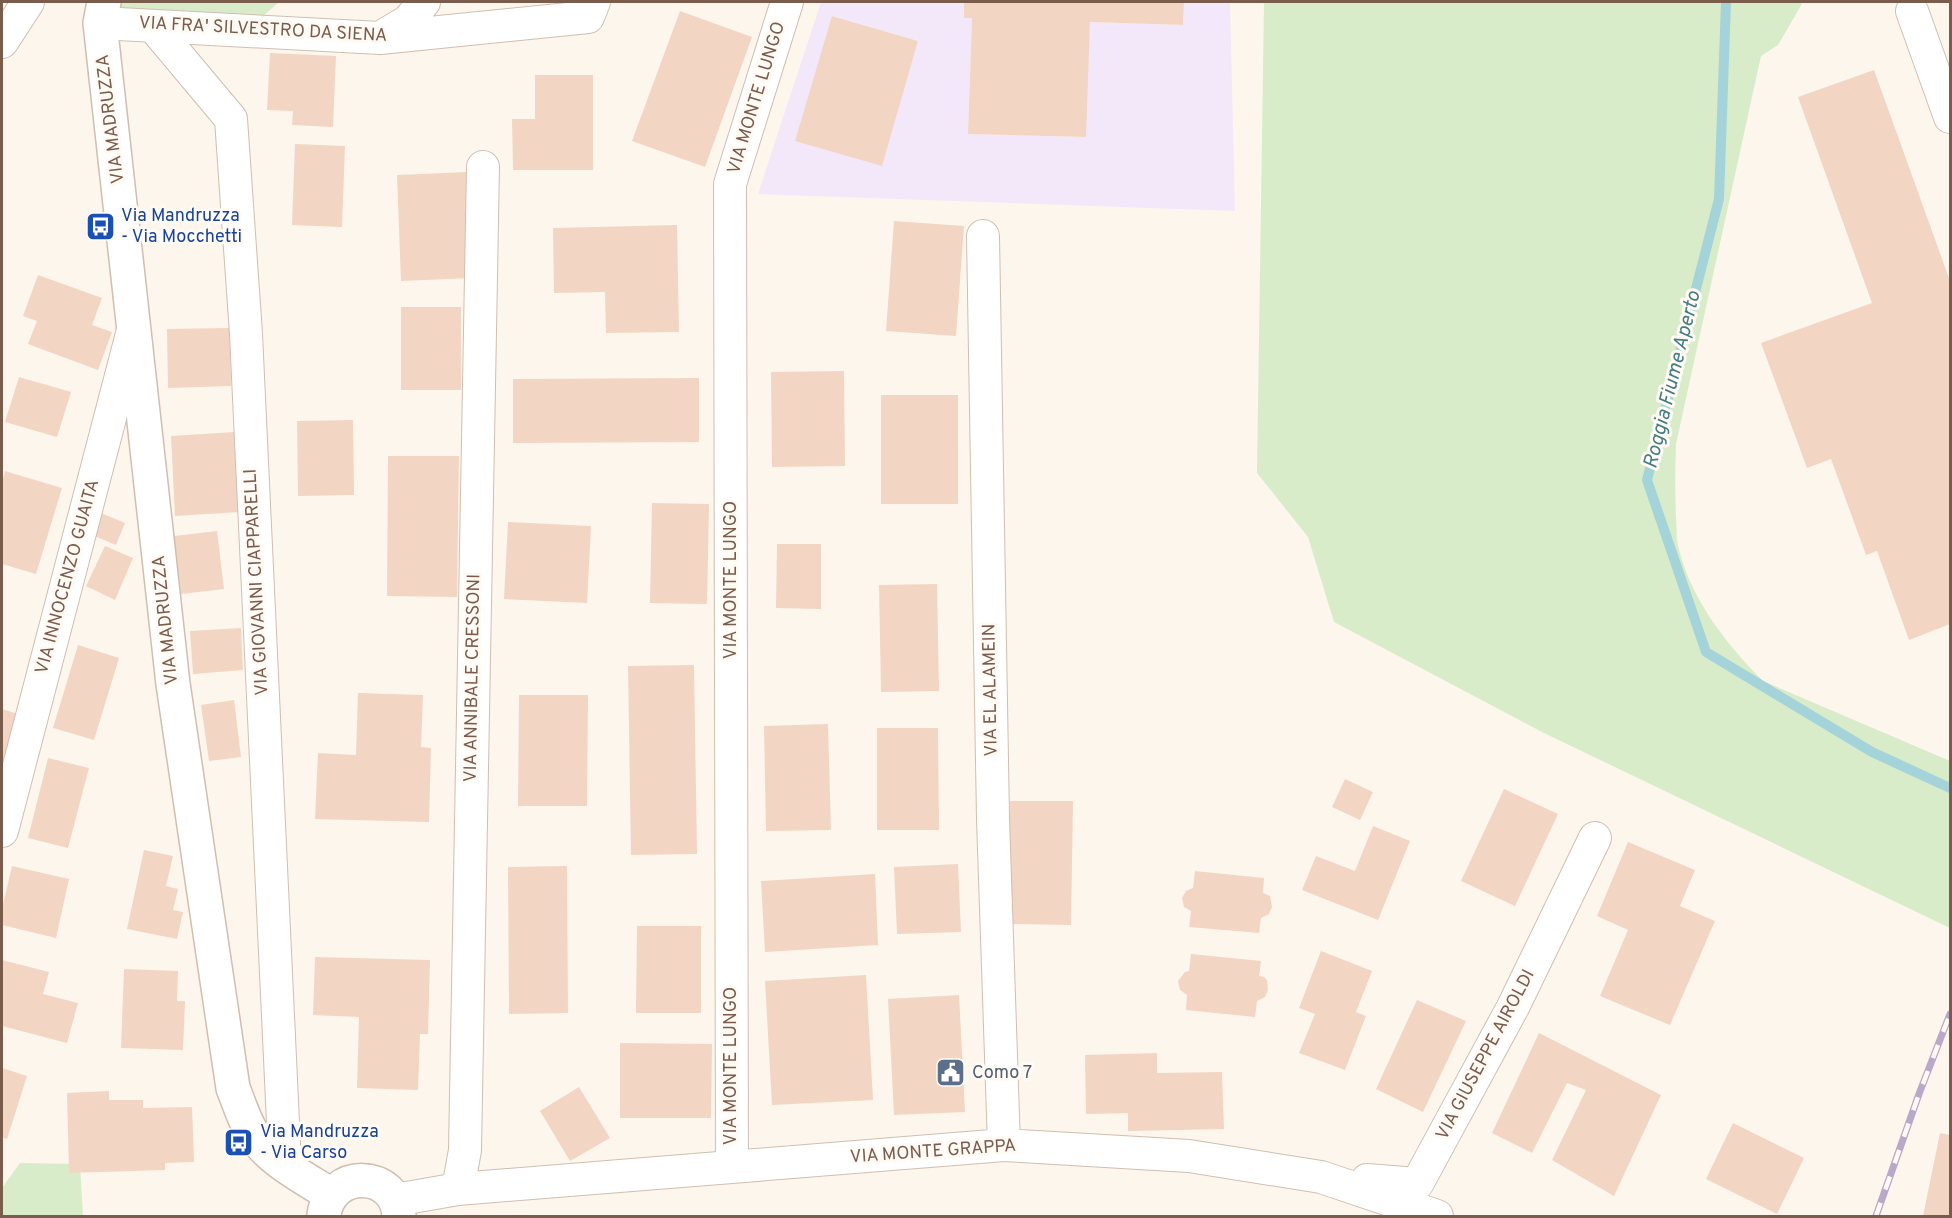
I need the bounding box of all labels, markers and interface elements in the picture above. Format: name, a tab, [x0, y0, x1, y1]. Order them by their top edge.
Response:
street label: VIA FRA' SILVESTRO DA SIENA	[138, 12, 388, 48]
street label: VIA MONTE LUNGO	[723, 19, 791, 177]
street label: VIA MADRUZZA	[92, 53, 130, 185]
place label: Via Mandruzza - Via Mocchetti	[121, 205, 242, 249]
bus stop icon: Via Mandruzza - Via Mocchetti	[84, 210, 116, 242]
water label: Roggia Fiume Aperto	[1638, 288, 1708, 471]
street label: VIA GIOVANNI CIAPPARELLI	[240, 468, 274, 696]
street label: VIA INNOCENZO GUAITA	[31, 477, 105, 677]
street label: VIA MONTE LUNGO	[720, 501, 743, 659]
street label: VIA MADRUZZA	[148, 554, 184, 686]
street label: VIA ANNIBALE CRESSONI	[460, 574, 486, 782]
street label: VIA EL ALAMEIN	[978, 623, 1004, 757]
street label: VIA GIUSEPPE AIROLDI	[1431, 966, 1541, 1144]
street label: VIA MONTE LUNGO	[720, 987, 743, 1145]
public building icon: Como 7	[935, 1057, 967, 1089]
place label: Como 7	[972, 1062, 1032, 1085]
place label: Via Mandruzza - Via Carso	[260, 1121, 379, 1165]
bus stop icon: Via Mandruzza - Via Carso	[223, 1126, 255, 1158]
street label: VIA MONTE GRAPPA	[849, 1135, 1017, 1169]

